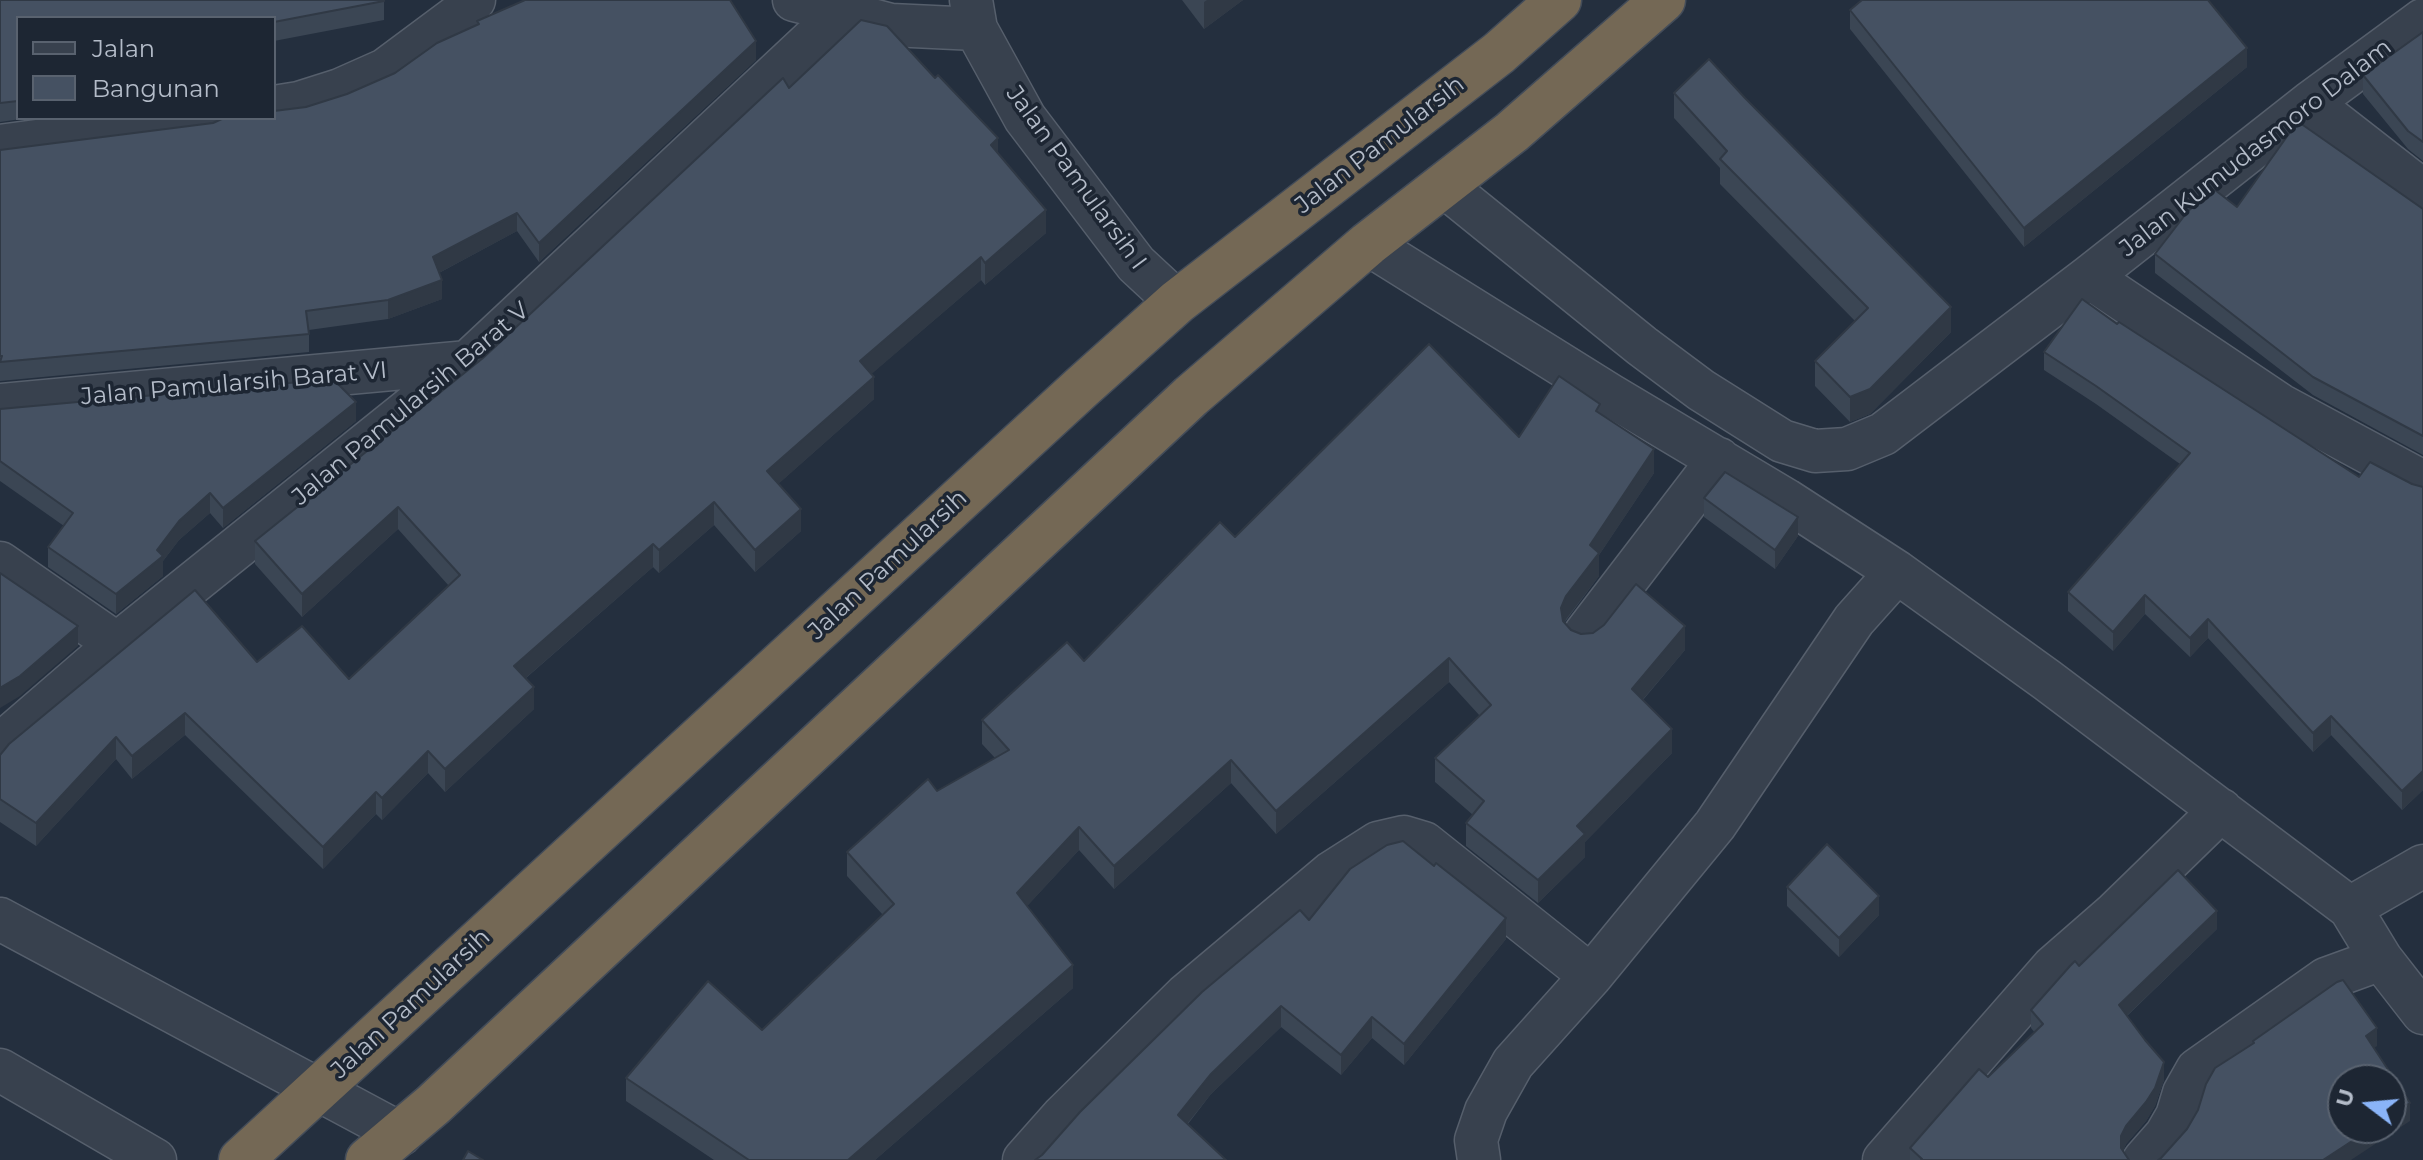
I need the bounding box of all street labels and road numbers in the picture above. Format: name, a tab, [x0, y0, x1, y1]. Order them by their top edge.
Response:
street label: Jalan Kumudasmoro Dalam	[2114, 33, 2398, 263]
street label: Jalan Pamularsih	[1290, 70, 1470, 220]
street label: Jalan Pamularsih I	[1000, 81, 1152, 275]
street label: Jalan Pamularsih Barat V	[287, 296, 535, 512]
street label: Jalan Pamularsih Barat VI	[80, 356, 388, 412]
street label: Jalan Pamularsih	[803, 484, 973, 646]
street label: Jalan Pamularsih	[326, 923, 496, 1085]

